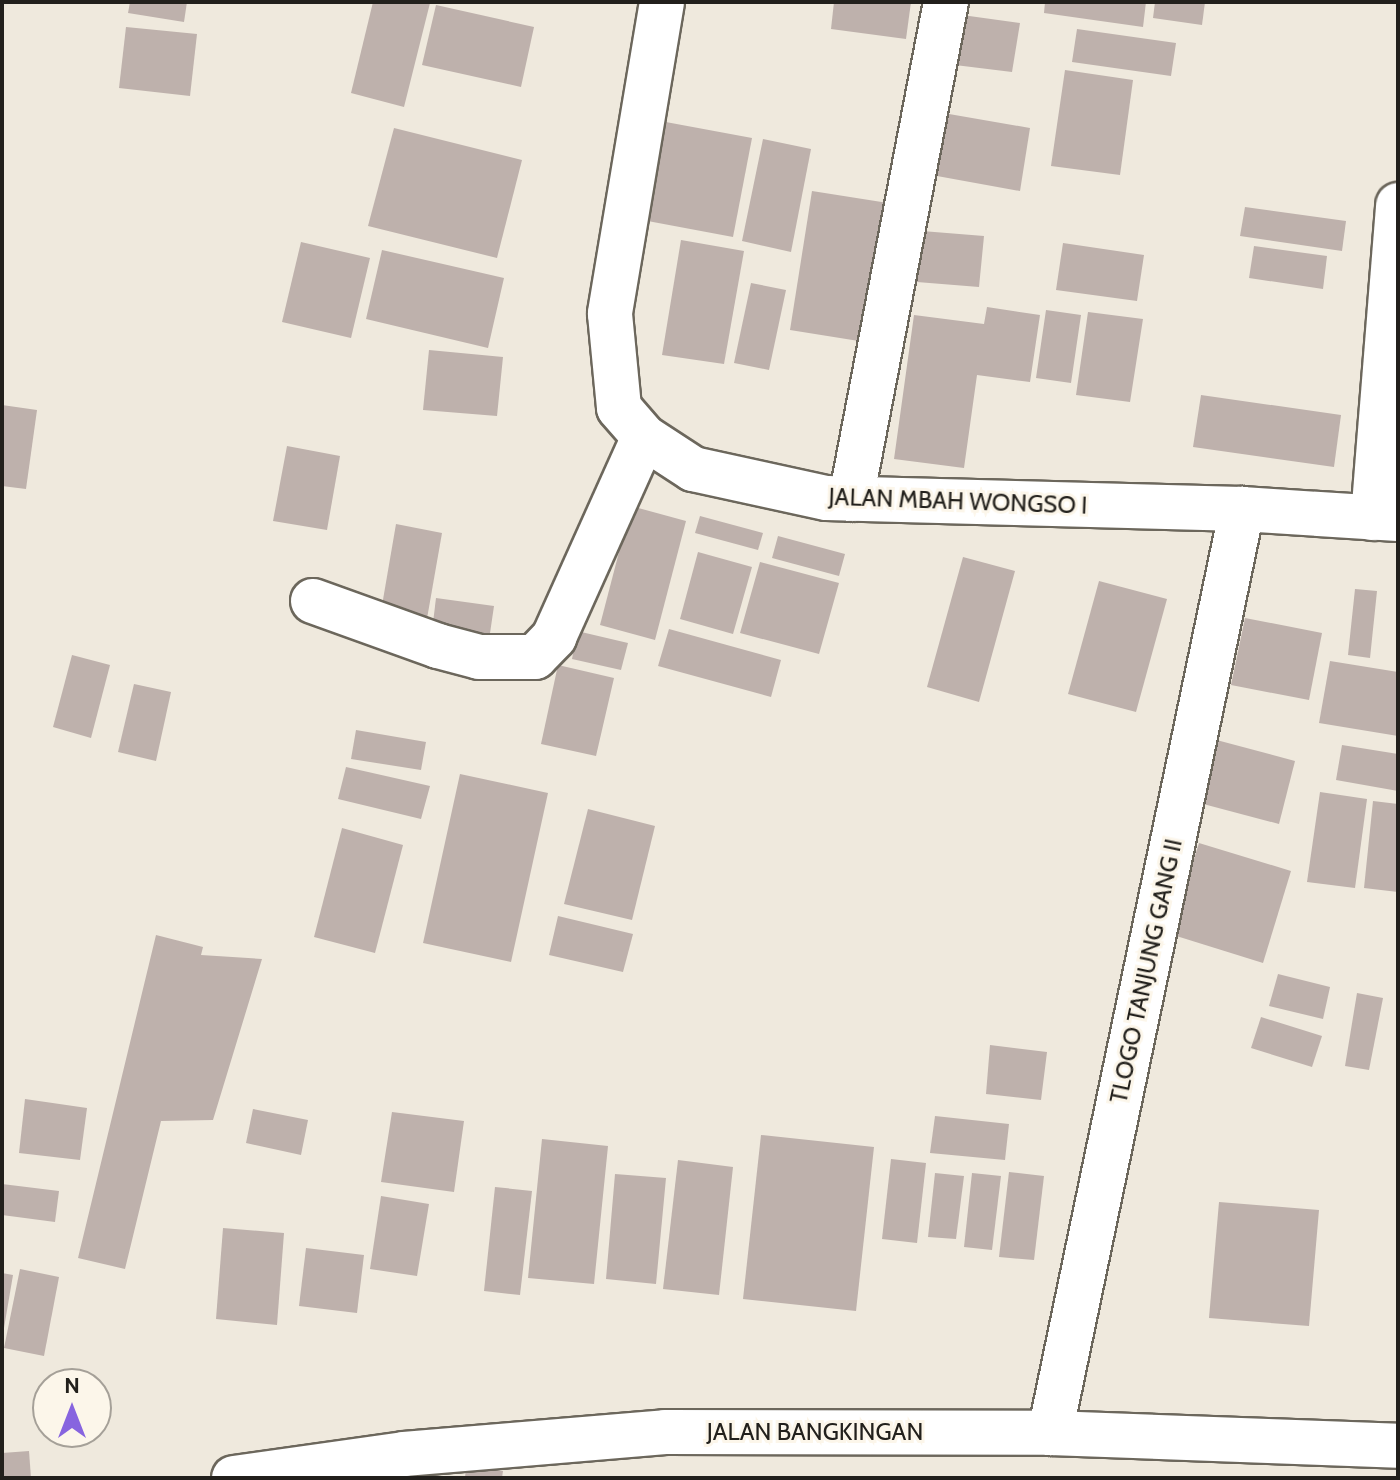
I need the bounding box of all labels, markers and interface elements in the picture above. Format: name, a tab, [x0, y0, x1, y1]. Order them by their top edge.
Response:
street label: JALAN MBAH WONGSO I	[828, 482, 1088, 520]
street label: TLOGO TANJUNG GANG II	[1104, 836, 1188, 1106]
north arrow	[32, 1368, 112, 1448]
text: N	[64, 1372, 80, 1399]
street label: JALAN BANGKINGAN	[707, 1418, 923, 1446]

